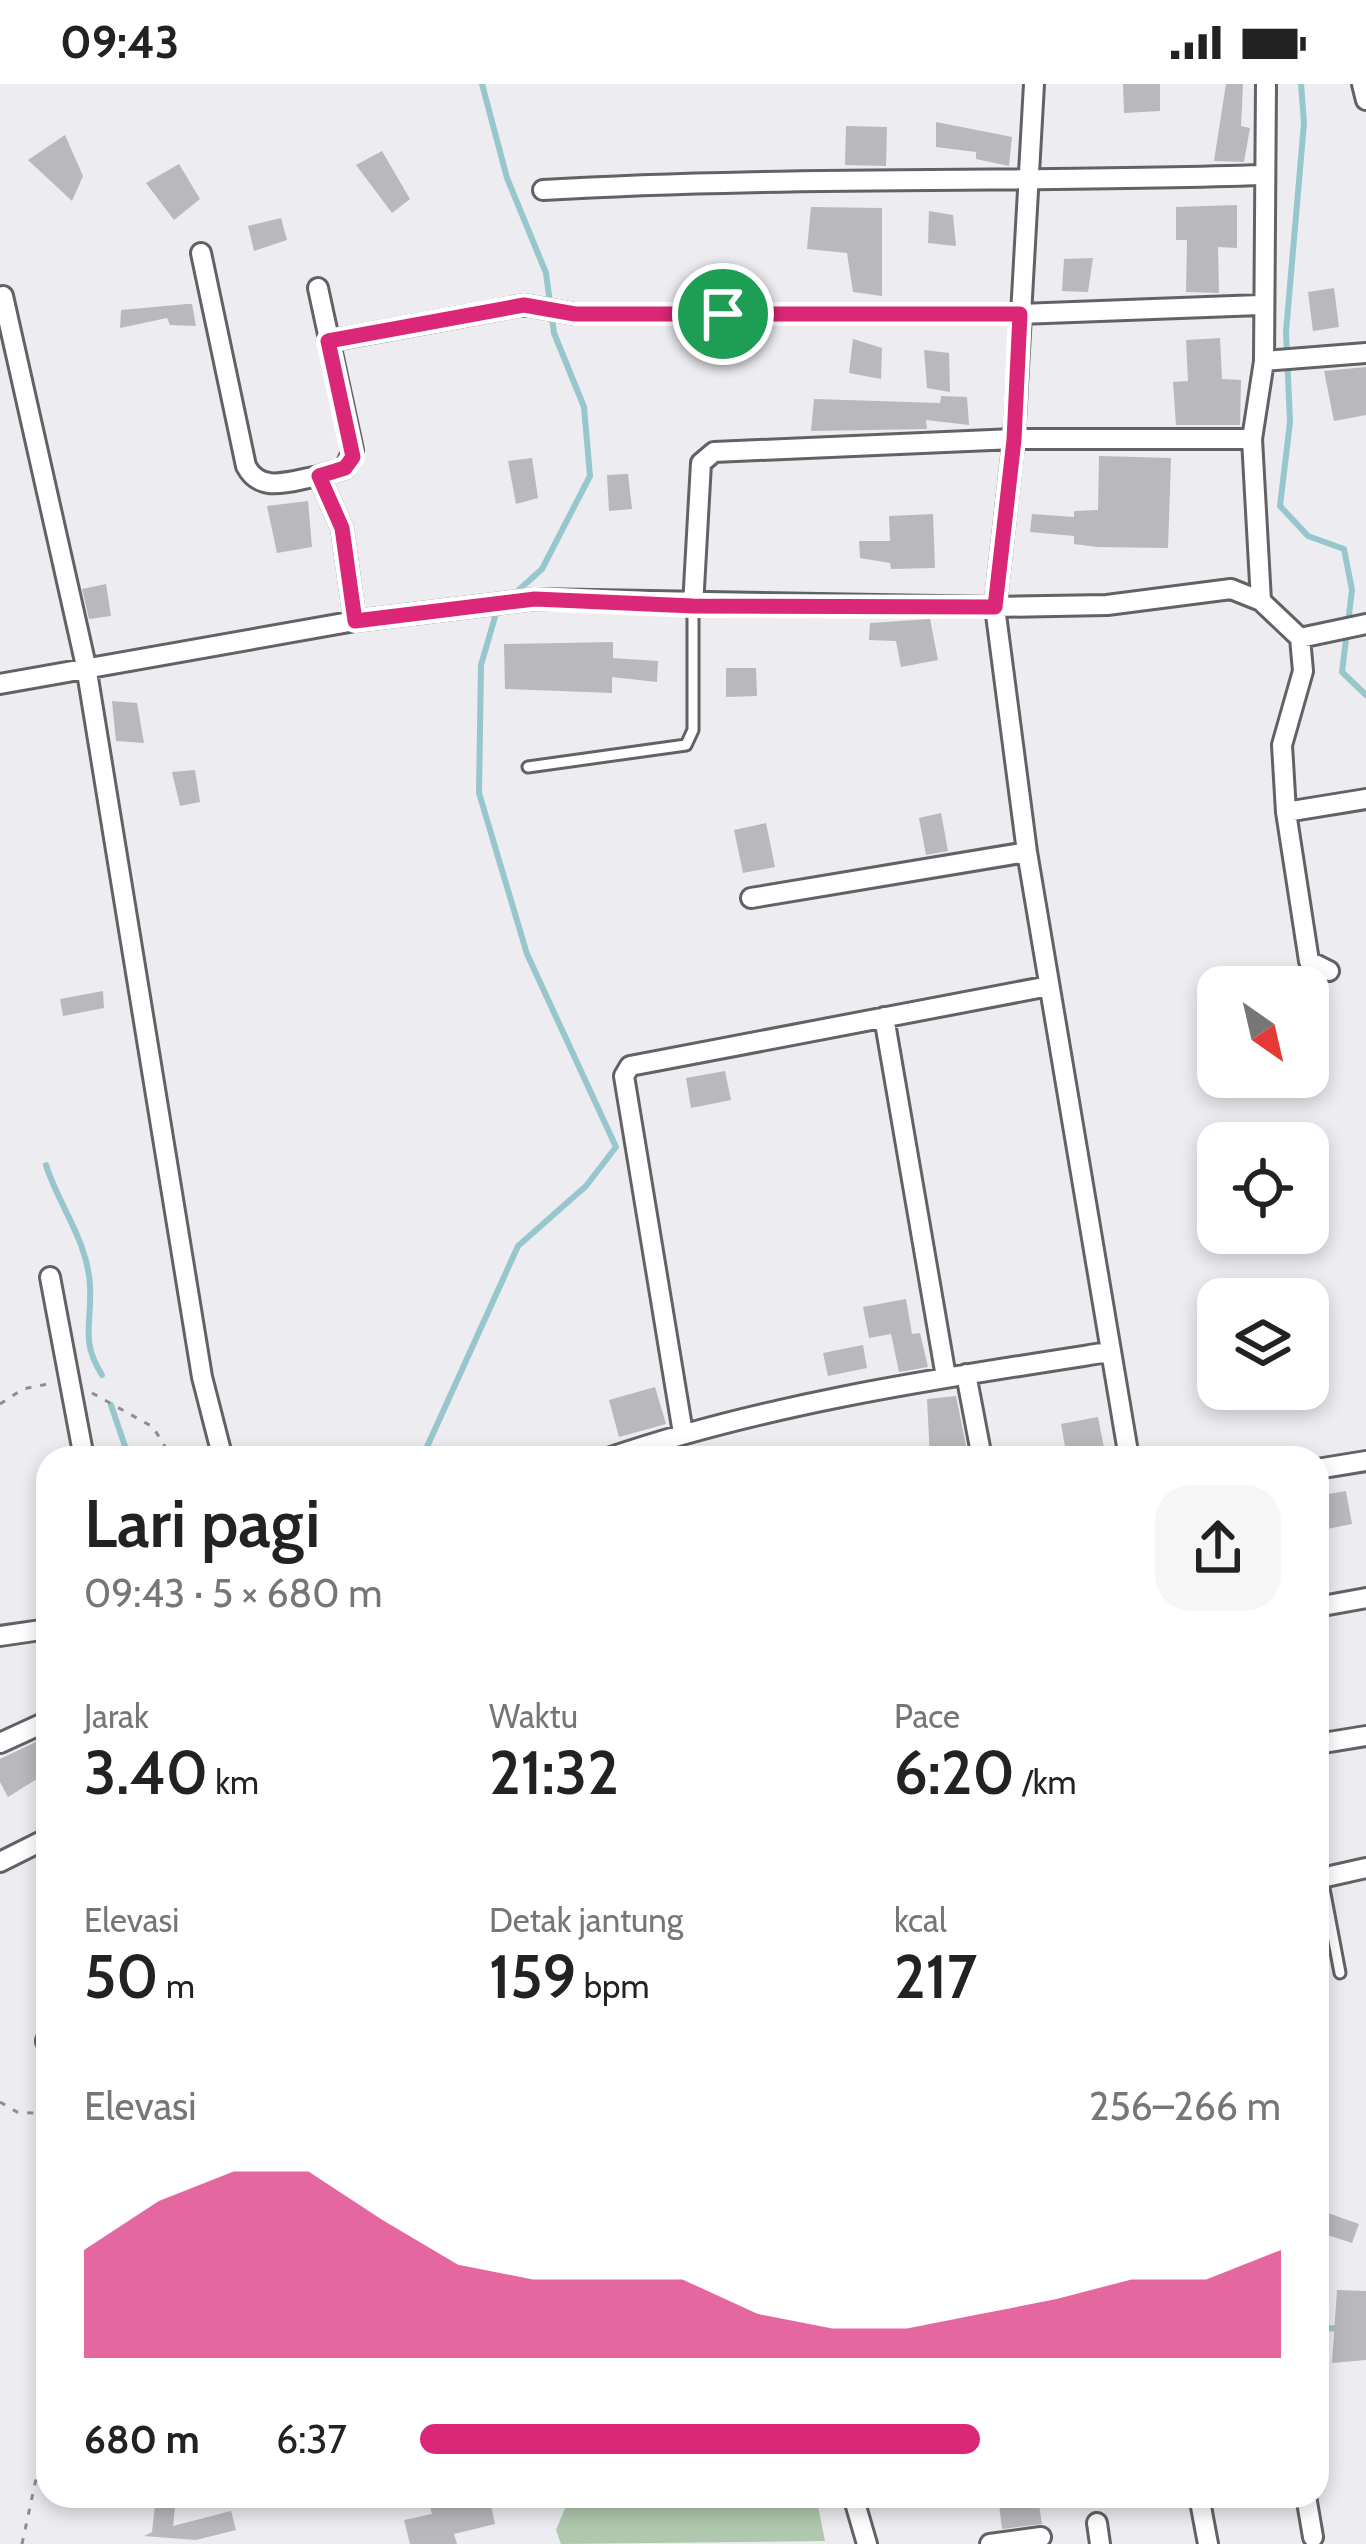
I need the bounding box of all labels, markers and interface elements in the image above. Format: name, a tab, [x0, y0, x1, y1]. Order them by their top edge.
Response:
text: 09:43	[60, 15, 179, 69]
pin	[672, 263, 774, 365]
icon: arrive	[690, 281, 756, 347]
north arrow	[1197, 966, 1329, 1098]
map controls	[1197, 966, 1329, 1410]
button: locate	[1197, 1122, 1329, 1254]
button: layers	[1197, 1278, 1329, 1410]
text: Lari pagi	[84, 1483, 320, 1564]
button: share	[1155, 1485, 1281, 1611]
text: 09:43 · 5 × 680 m	[84, 1569, 382, 1617]
text: Jarak	[84, 1696, 149, 1736]
text: Waktu	[489, 1696, 578, 1736]
text: Pace	[894, 1696, 960, 1736]
text: 3.40	[84, 1736, 208, 1809]
text: 21:32	[489, 1736, 619, 1809]
text: 6:20	[894, 1736, 1015, 1809]
text: km	[208, 1762, 259, 1802]
text: /km	[1015, 1762, 1076, 1802]
text: Elevasi	[84, 1900, 179, 1940]
text: Detak jantung	[489, 1900, 683, 1940]
text: kcal	[894, 1900, 947, 1940]
text: 50	[84, 1940, 159, 2013]
text: 159	[489, 1940, 576, 2013]
text: 217	[894, 1940, 977, 2013]
text: m	[159, 1966, 195, 2006]
text: bpm	[576, 1966, 649, 2006]
text: Elevasi	[84, 2082, 197, 2130]
text: 256–266 m	[1089, 2082, 1281, 2130]
text: 680 m	[84, 2415, 200, 2463]
text: 6:37	[276, 2415, 347, 2463]

